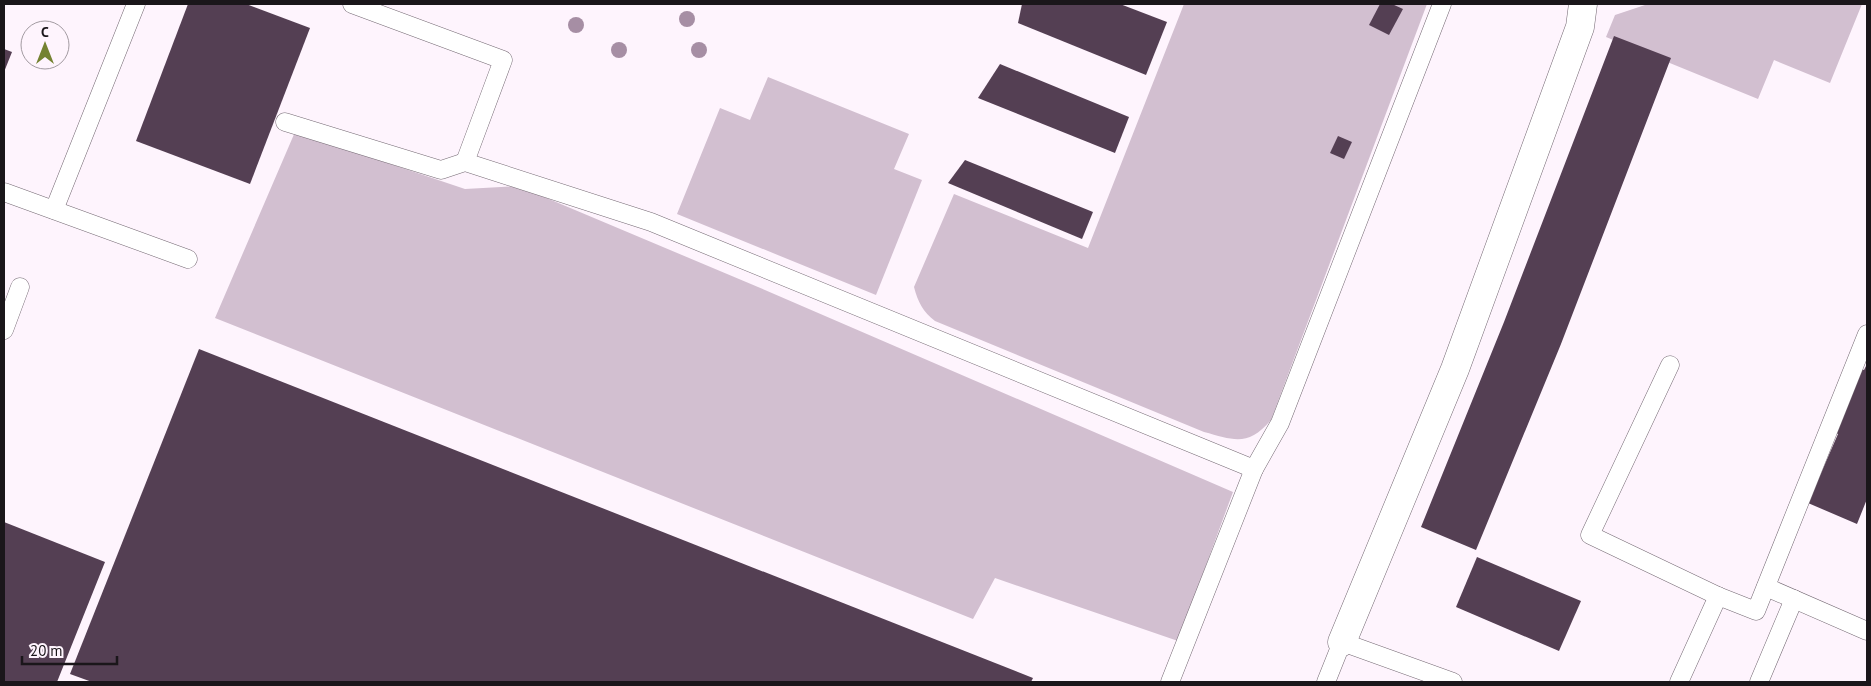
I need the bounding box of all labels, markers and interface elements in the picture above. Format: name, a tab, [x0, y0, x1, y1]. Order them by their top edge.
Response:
north arrow	[20, 20, 70, 70]
text: С	[41, 23, 49, 41]
scale bar	[22, 634, 118, 666]
text: 20 m	[30, 641, 63, 660]

